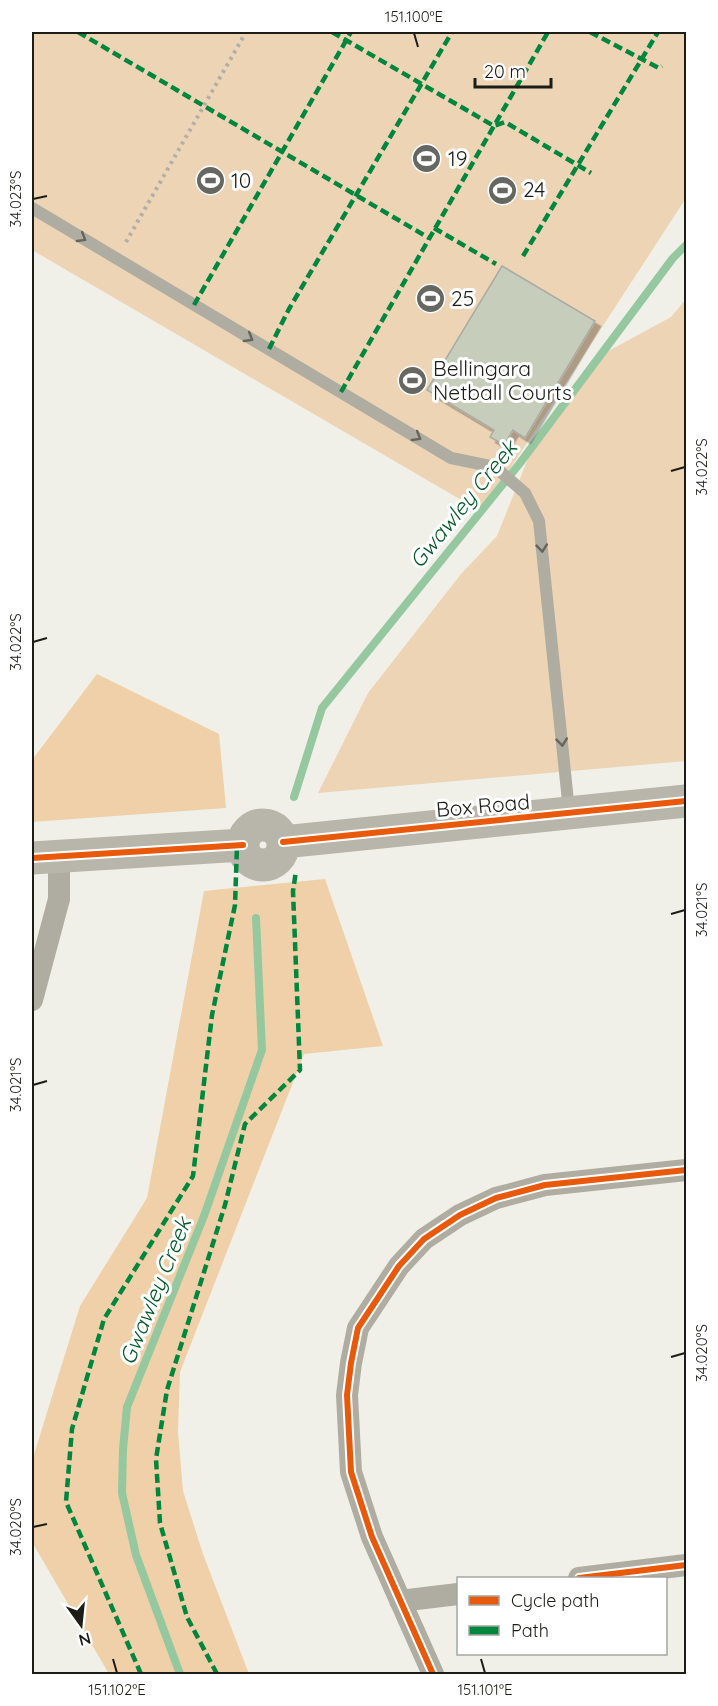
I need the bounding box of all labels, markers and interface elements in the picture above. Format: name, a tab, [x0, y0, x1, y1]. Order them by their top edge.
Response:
text: 151.100°E	[385, 7, 443, 26]
scale bar	[475, 51, 552, 89]
text: 20 m	[484, 60, 526, 83]
sports icon: 19	[411, 143, 443, 175]
place label: 19	[448, 145, 468, 171]
sports icon: 10	[194, 165, 226, 197]
place label: 10	[231, 167, 251, 193]
text: 34.023°S	[6, 171, 25, 228]
sports icon: 24	[486, 174, 518, 206]
place label: 24	[523, 176, 545, 202]
one-way arrow	[76, 231, 86, 242]
sports icon: 25	[414, 283, 446, 315]
place label: 25	[451, 285, 474, 311]
one-way arrow	[243, 330, 253, 342]
place label: Bellingara Netball Courts	[433, 355, 572, 405]
sports icon: Bellingara Netball Courts	[396, 365, 428, 397]
one-way arrow	[411, 430, 421, 442]
water label: Gwawley Creek	[403, 433, 524, 574]
text: 34.022°S	[692, 438, 711, 496]
one-way arrow	[535, 544, 548, 553]
text: 34.022°S	[6, 613, 25, 671]
one-way arrow	[555, 738, 568, 747]
street label: Box Road	[435, 788, 531, 822]
text: 34.021°S	[692, 883, 711, 937]
text: 34.021°S	[6, 1058, 25, 1112]
water label: Gwawley Creek	[113, 1211, 198, 1369]
text: 34.020°S	[692, 1324, 711, 1382]
text: 34.020°S	[6, 1498, 25, 1556]
legend	[457, 1577, 667, 1655]
text: Cycle path	[511, 1589, 599, 1612]
north arrow	[51, 1595, 111, 1655]
text: Path	[511, 1619, 549, 1642]
text: N	[77, 1628, 93, 1651]
text: 151.102°E	[88, 1680, 146, 1699]
text: 151.101°E	[458, 1680, 512, 1699]

